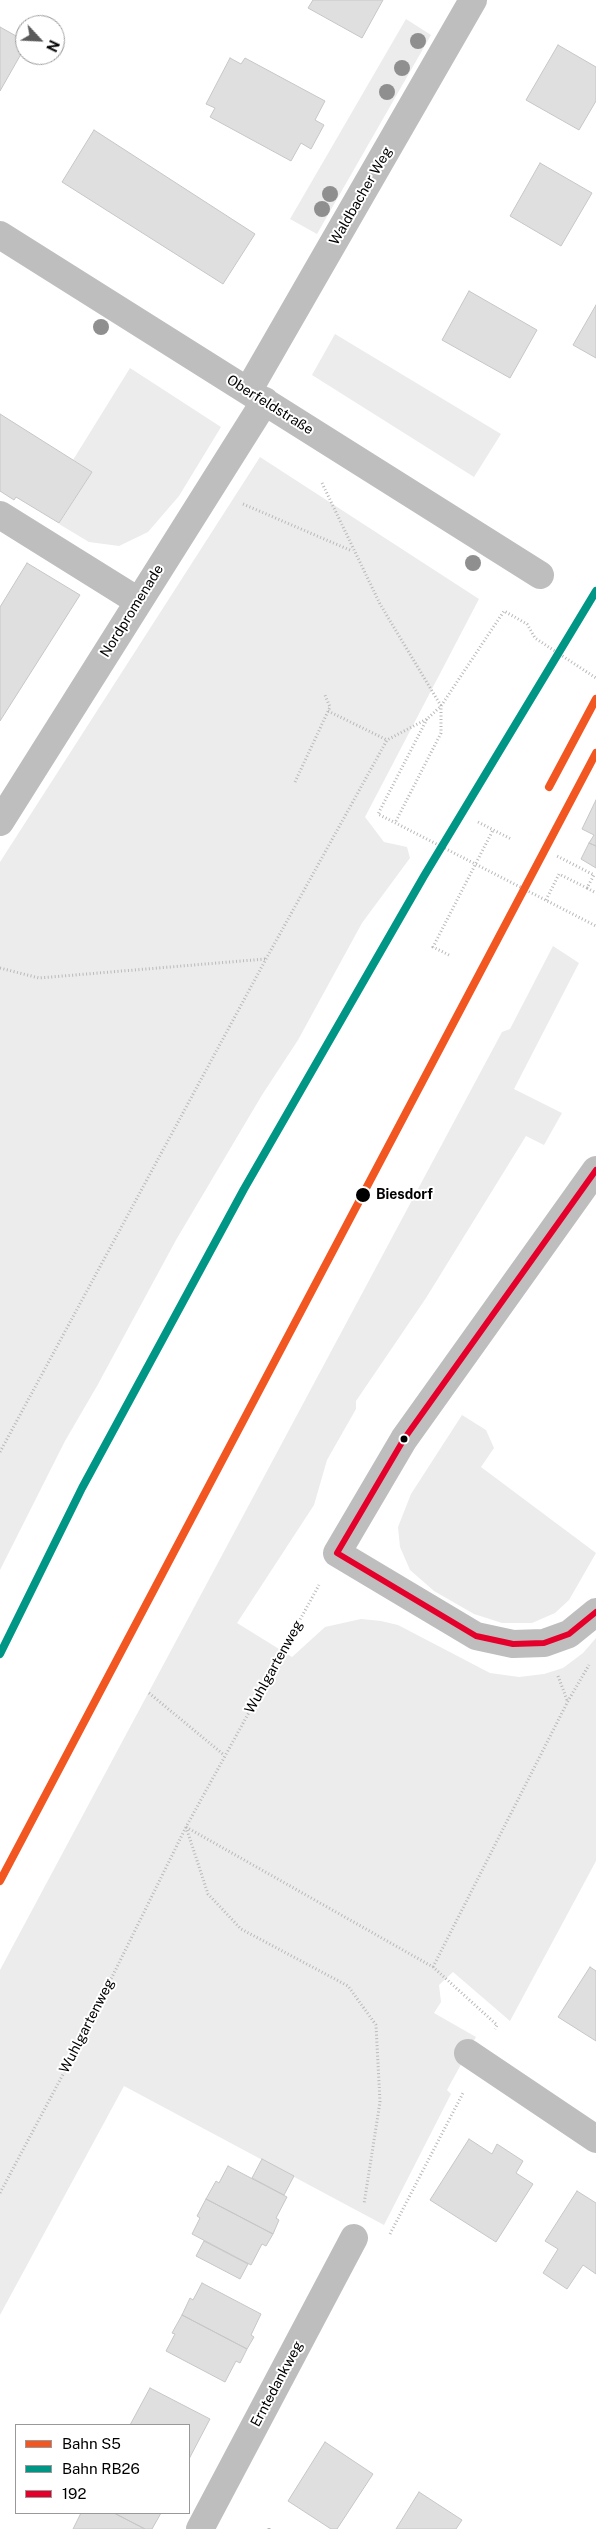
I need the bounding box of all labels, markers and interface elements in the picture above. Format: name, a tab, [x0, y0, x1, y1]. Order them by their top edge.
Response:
north arrow	[15, 15, 65, 65]
text: N	[43, 38, 62, 54]
street label: Waldbacher Weg	[326, 144, 396, 248]
street label: Oberfeldstraße	[223, 372, 317, 438]
street label: Nordpromenade	[97, 562, 167, 660]
marker: Biesdorf	[354, 1186, 372, 1204]
place label: Biesdorf	[376, 1187, 433, 1203]
unlabelled marker	[399, 1434, 409, 1444]
street label: Wuhlgartenweg	[241, 1617, 307, 1717]
street label: Wuhlgartenweg	[56, 1976, 118, 2076]
street label: Erntedankweg	[247, 2338, 307, 2430]
legend	[15, 2424, 190, 2514]
text: Bahn S5	[62, 2435, 121, 2452]
text: Bahn RB26	[62, 2460, 140, 2477]
text: 192	[62, 2485, 86, 2502]

